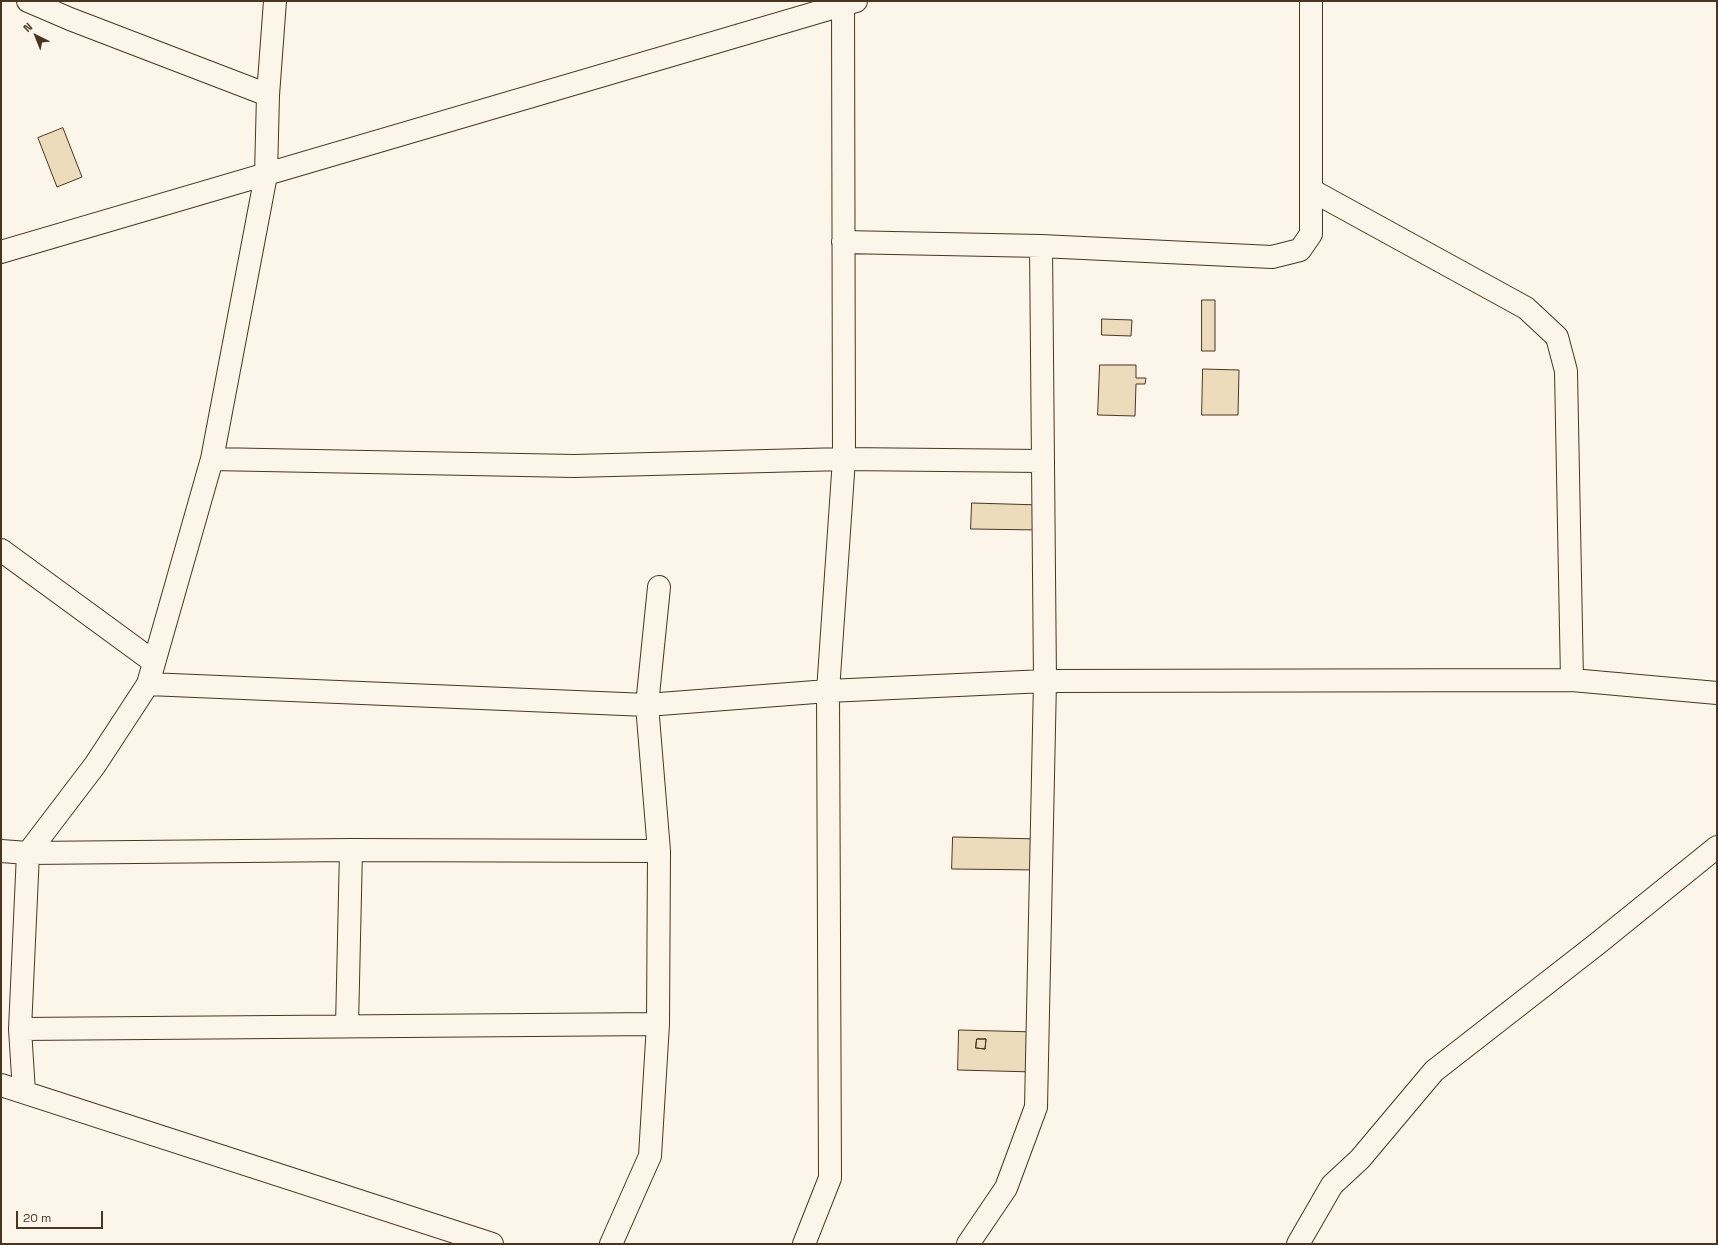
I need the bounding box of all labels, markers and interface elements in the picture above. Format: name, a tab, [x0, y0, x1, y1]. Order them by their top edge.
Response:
north arrow	[16, 16, 56, 56]
text: N	[20, 20, 35, 35]
scale bar	[18, 1203, 105, 1229]
text: 20 m	[23, 1210, 51, 1226]

